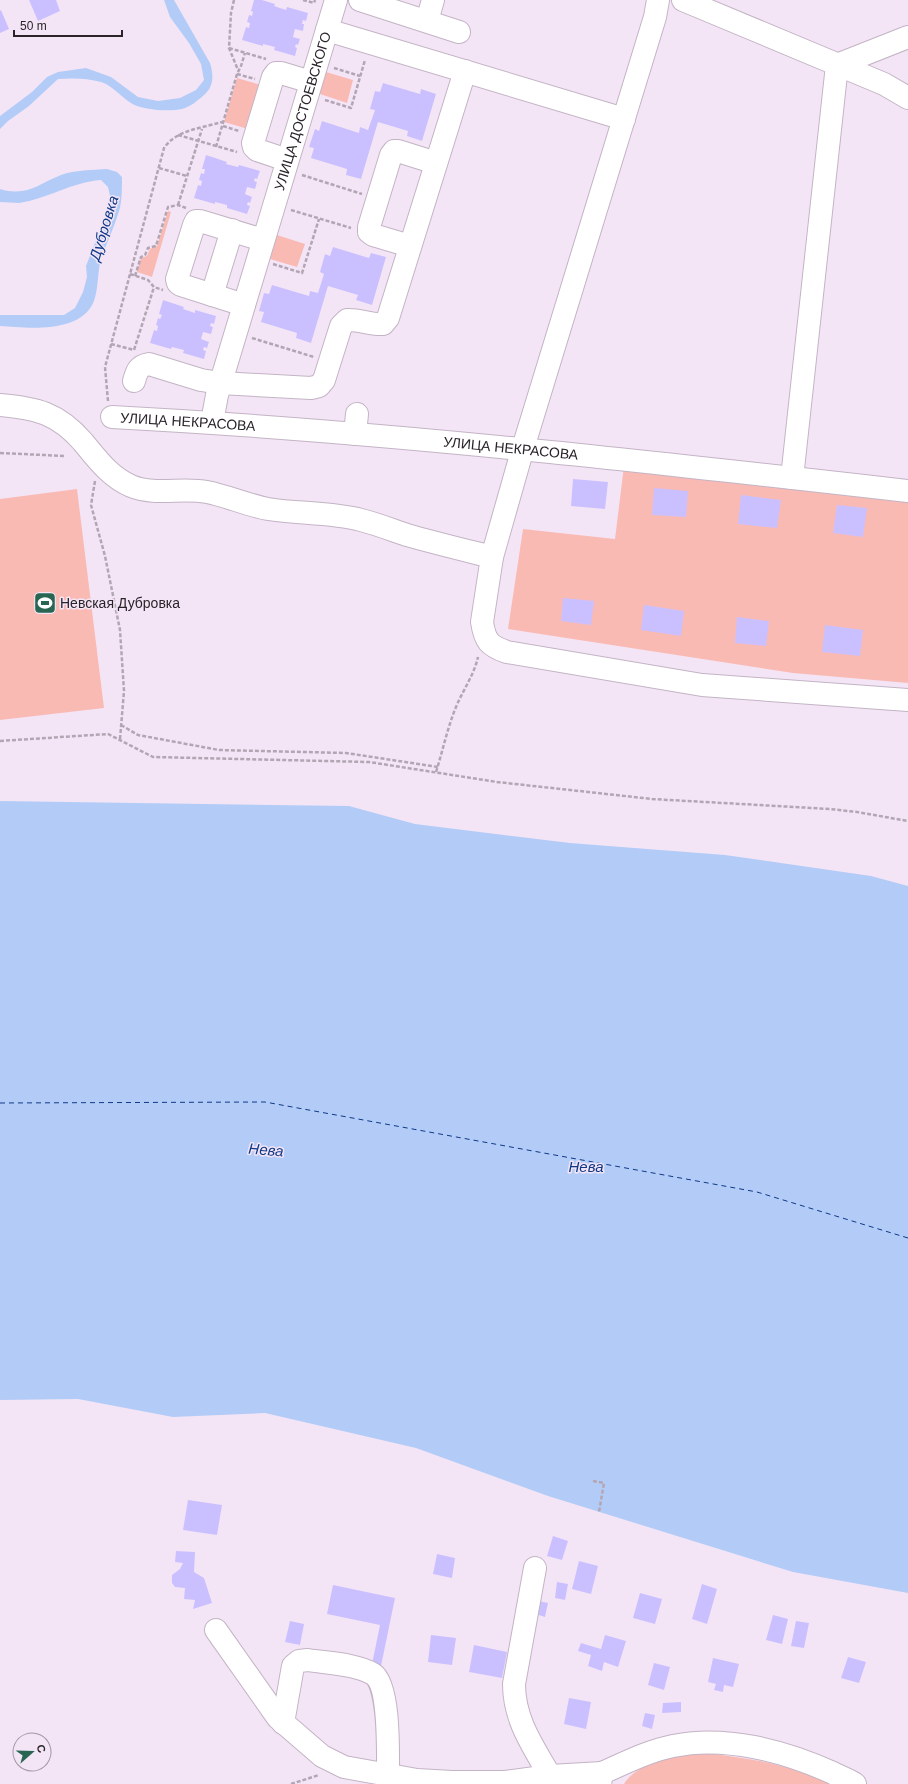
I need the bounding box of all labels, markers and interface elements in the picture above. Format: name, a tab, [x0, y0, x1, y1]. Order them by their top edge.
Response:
scale bar	[14, 12, 122, 38]
text: 50 m	[20, 19, 47, 33]
street label: УЛИЦА ДОСТОЕВСКОГО	[271, 30, 334, 192]
water label: Дубровка	[85, 193, 121, 264]
street label: УЛИЦА НЕКРАСОВА	[120, 409, 257, 434]
street label: УЛИЦА НЕКРАСОВА	[443, 434, 580, 463]
sports icon: Невская Дубровка	[32, 590, 58, 616]
place label: Невская Дубровка	[60, 595, 180, 611]
water label: Нева	[248, 1140, 284, 1159]
water label: Нева	[568, 1158, 604, 1175]
north arrow	[12, 1732, 52, 1772]
text: С	[34, 1743, 48, 1754]

